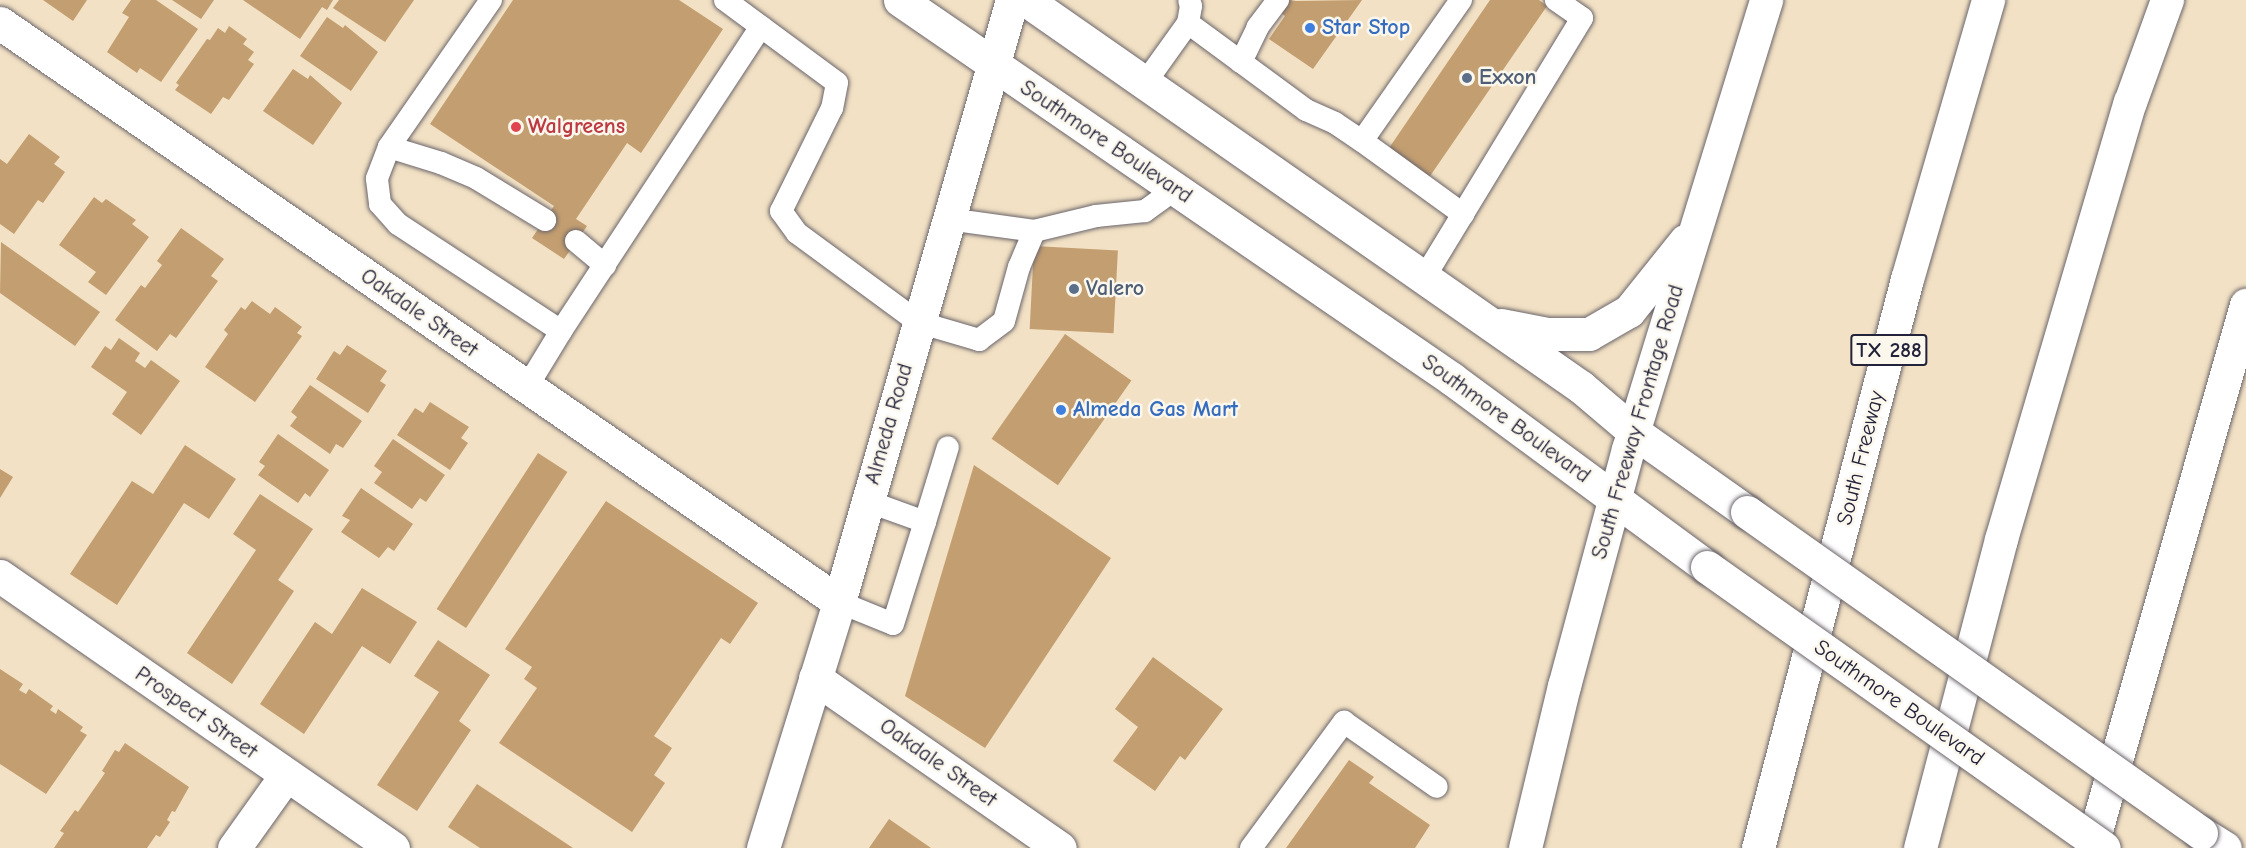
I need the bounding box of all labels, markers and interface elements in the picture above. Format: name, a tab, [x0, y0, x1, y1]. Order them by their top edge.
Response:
place label: Star Stop	[1322, 15, 1410, 41]
marker: Star Stop	[1303, 21, 1317, 35]
place label: Exxon	[1479, 65, 1536, 91]
marker: Exxon	[1460, 71, 1474, 85]
street label: Southmore Boulevard	[1015, 75, 1197, 209]
place label: Walgreens	[528, 114, 625, 140]
marker: Walgreens	[509, 120, 523, 134]
street label: Oakdale Street	[355, 263, 483, 363]
place label: Valero	[1086, 276, 1144, 302]
marker: Valero	[1067, 282, 1081, 296]
street label: South Freeway Frontage Road	[1586, 282, 1690, 562]
road number: TX 288	[1850, 332, 1928, 368]
street label: Southmore Boulevard	[1417, 349, 1595, 489]
street label: Almeda Road	[859, 360, 919, 488]
street label: South Freeway	[1832, 388, 1890, 528]
place label: Almeda Gas Mart	[1073, 397, 1238, 423]
marker: Almeda Gas Mart	[1054, 403, 1068, 417]
street label: Southmore Boulevard	[1809, 634, 1989, 772]
street label: Prospect Street	[130, 661, 262, 765]
street label: Oakdale Street	[874, 713, 1002, 813]

